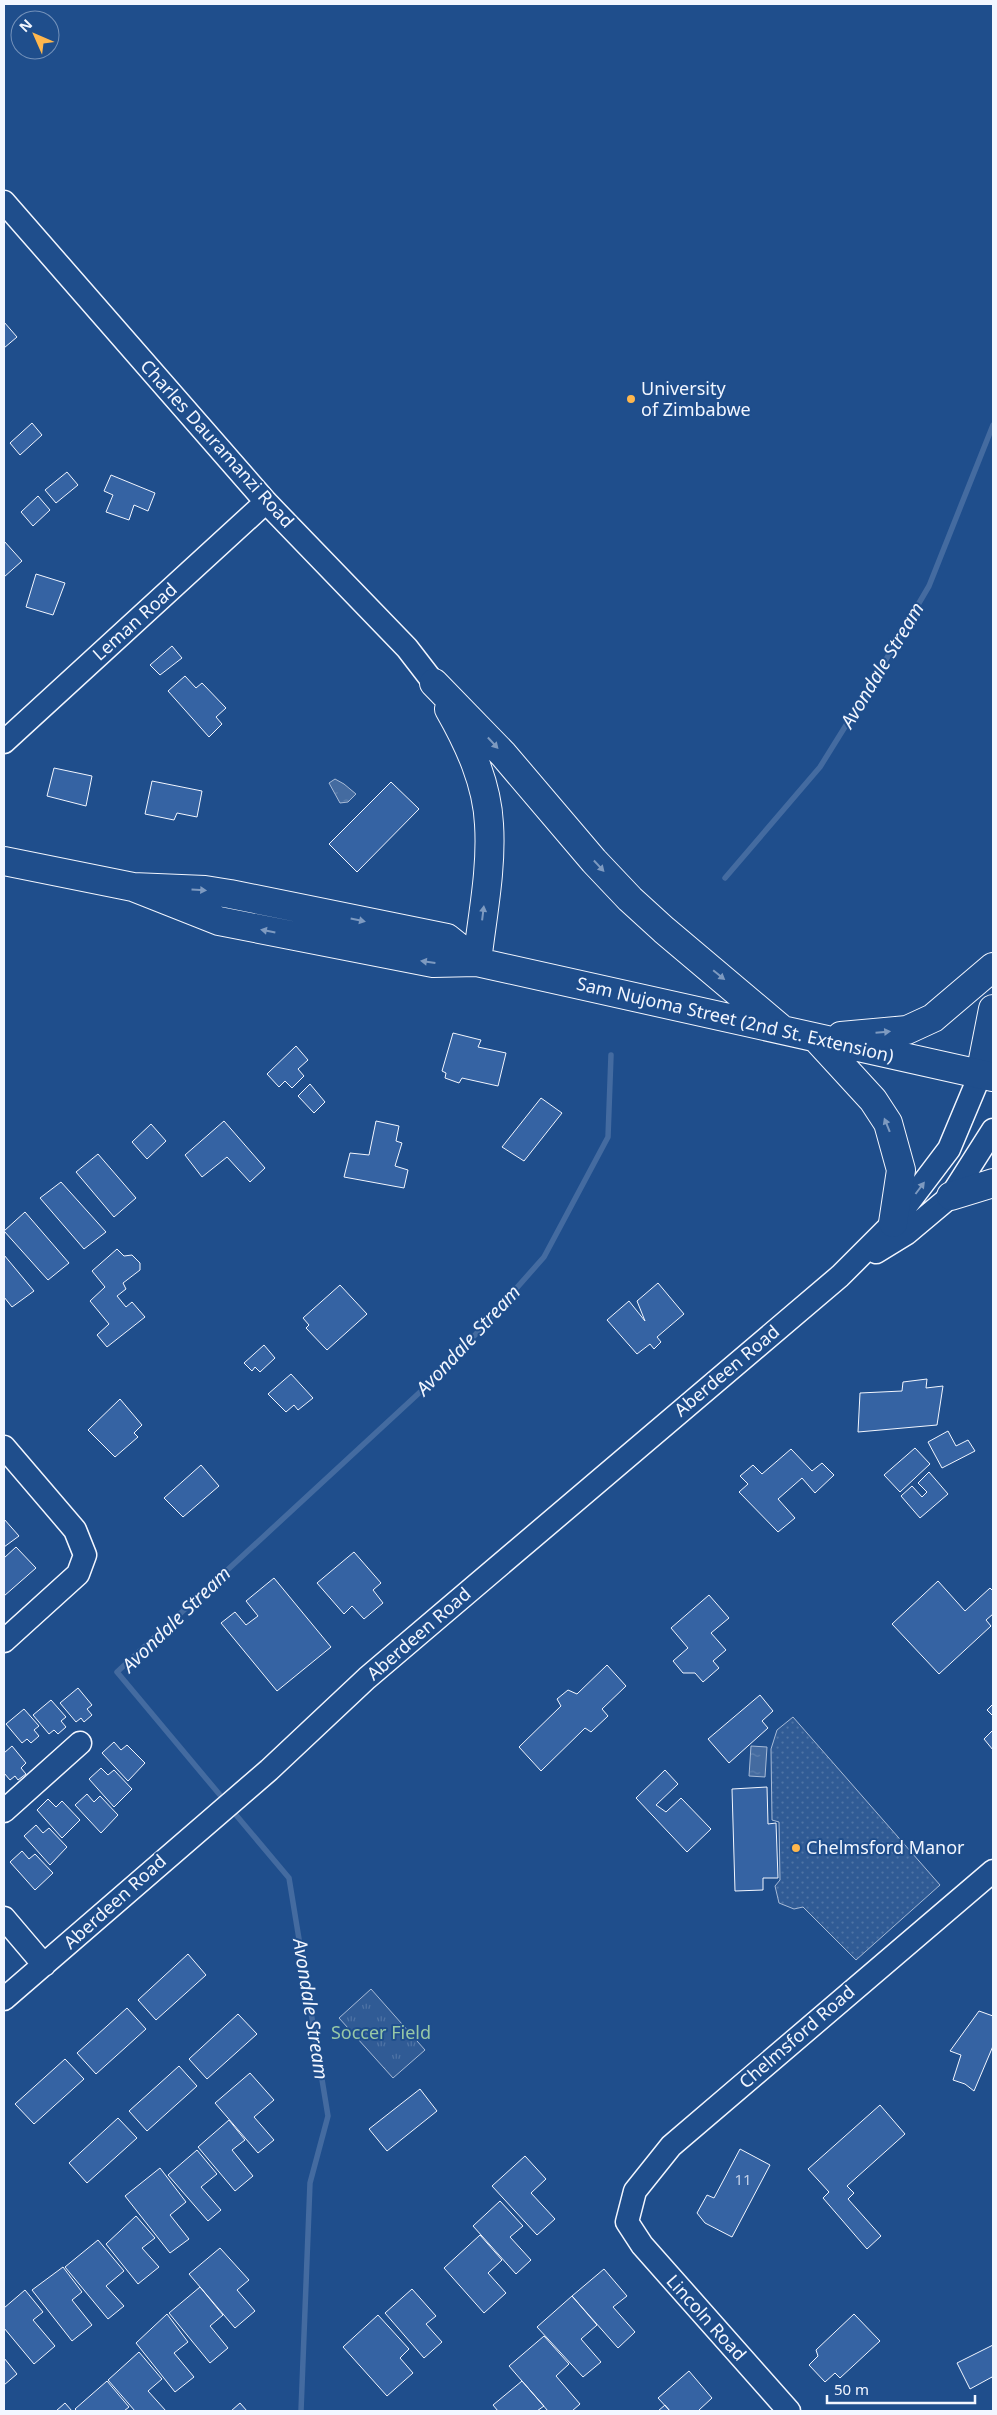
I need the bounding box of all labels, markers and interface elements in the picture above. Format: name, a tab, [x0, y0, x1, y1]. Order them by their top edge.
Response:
north arrow	[10, 10, 60, 60]
text: N	[15, 15, 36, 36]
street label: Charles Dauramanzi Road	[136, 354, 300, 533]
place label: University of Zimbabwe	[641, 376, 751, 421]
marker: University of Zimbabwe	[625, 393, 637, 405]
street label: Leman Road	[87, 577, 182, 665]
water label: Avondale Stream	[833, 597, 930, 734]
one-way arrow	[487, 736, 499, 748]
one-way arrow	[593, 860, 605, 872]
one-way arrow	[191, 886, 207, 894]
one-way arrow	[479, 905, 487, 921]
one-way arrow	[351, 916, 366, 924]
one-way arrow	[261, 927, 276, 935]
one-way arrow	[420, 957, 436, 965]
one-way arrow	[712, 970, 725, 981]
street label: Sam Nujoma Street (2nd St. Extension)	[574, 971, 896, 1067]
one-way arrow	[875, 1028, 891, 1036]
one-way arrow	[883, 1118, 891, 1132]
one-way arrow	[914, 1182, 925, 1195]
water label: Avondale Stream	[409, 1279, 526, 1402]
street label: Aberdeen Road	[669, 1319, 784, 1421]
water label: Avondale Stream	[114, 1560, 236, 1679]
street label: Aberdeen Road	[361, 1581, 475, 1685]
place label: Chelmsford Manor	[806, 1835, 965, 1859]
marker: Chelmsford Manor	[790, 1842, 802, 1854]
street label: Aberdeen Road	[58, 1849, 171, 1954]
water label: Avondale Stream	[287, 1935, 335, 2081]
street label: Chelmsford Road	[733, 1979, 859, 2093]
park label: Soccer Field	[331, 2020, 431, 2044]
house number: 11	[734, 2169, 752, 2189]
street label: Lincoln Road	[662, 2269, 752, 2366]
scale bar	[827, 2372, 974, 2404]
text: 50 m	[834, 2379, 869, 2399]

